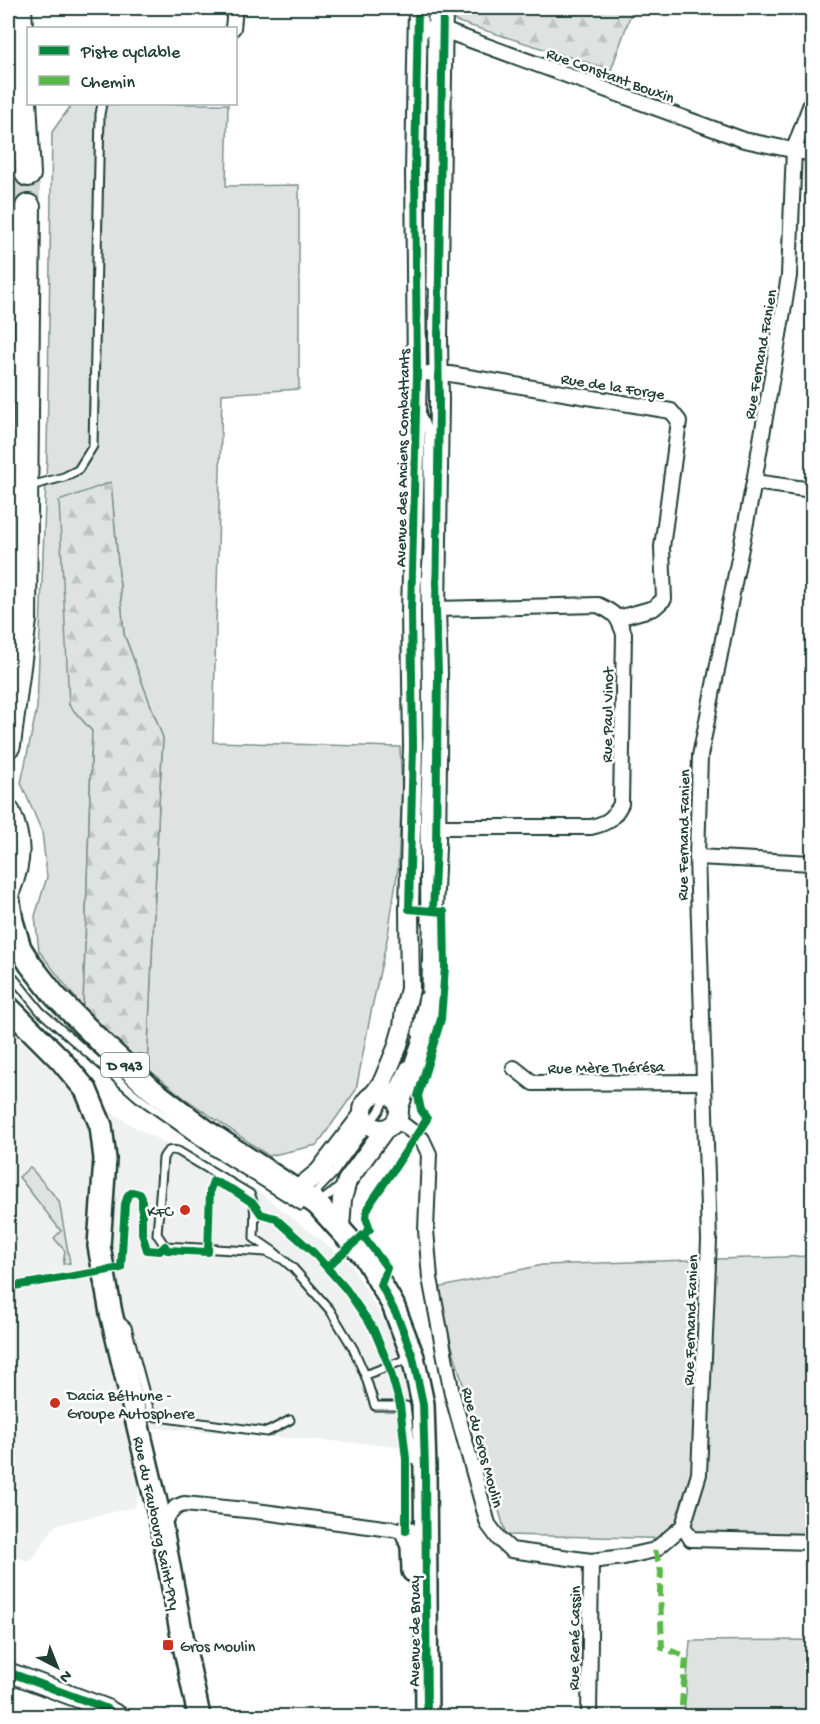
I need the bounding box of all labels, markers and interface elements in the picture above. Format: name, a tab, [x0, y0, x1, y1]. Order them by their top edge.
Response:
legend	[27, 27, 237, 105]
text: Piste cyclable	[80, 43, 181, 64]
street label: Rue Constant Bouxin	[543, 45, 677, 109]
text: Chemin	[81, 73, 135, 94]
street label: Rue Fernand Fanien	[742, 288, 783, 421]
street label: Avenue des Anciens Combattants	[393, 348, 416, 567]
street label: Rue de la Forge	[559, 371, 667, 406]
street label: Rue Paul Vinot	[599, 666, 620, 763]
street label: Rue Fernand Fanien	[675, 769, 696, 901]
road number: D 943	[101, 1053, 149, 1077]
street label: Rue Mère Thérésa	[548, 1059, 666, 1080]
marker: KFC	[178, 1203, 192, 1217]
place label: KFC	[147, 1204, 174, 1223]
street label: Rue Fernand Fanien	[681, 1254, 704, 1386]
street label: Rue du Gros Moulin	[455, 1386, 506, 1511]
place label: Dacia Béthune - Groupe Autosphere	[66, 1388, 196, 1425]
marker: Dacia Béthune - Groupe Autosphere	[48, 1396, 62, 1410]
street label: Rue du Faubourg Saint-Pry	[127, 1435, 182, 1613]
street label: Avenue de Bruay	[407, 1575, 426, 1687]
street label: Rue René Cassin	[566, 1585, 587, 1691]
north arrow	[27, 1637, 87, 1697]
marker: Gros Moulin	[161, 1638, 175, 1652]
place label: Gros Moulin	[180, 1639, 256, 1658]
text: N	[54, 1665, 75, 1686]

